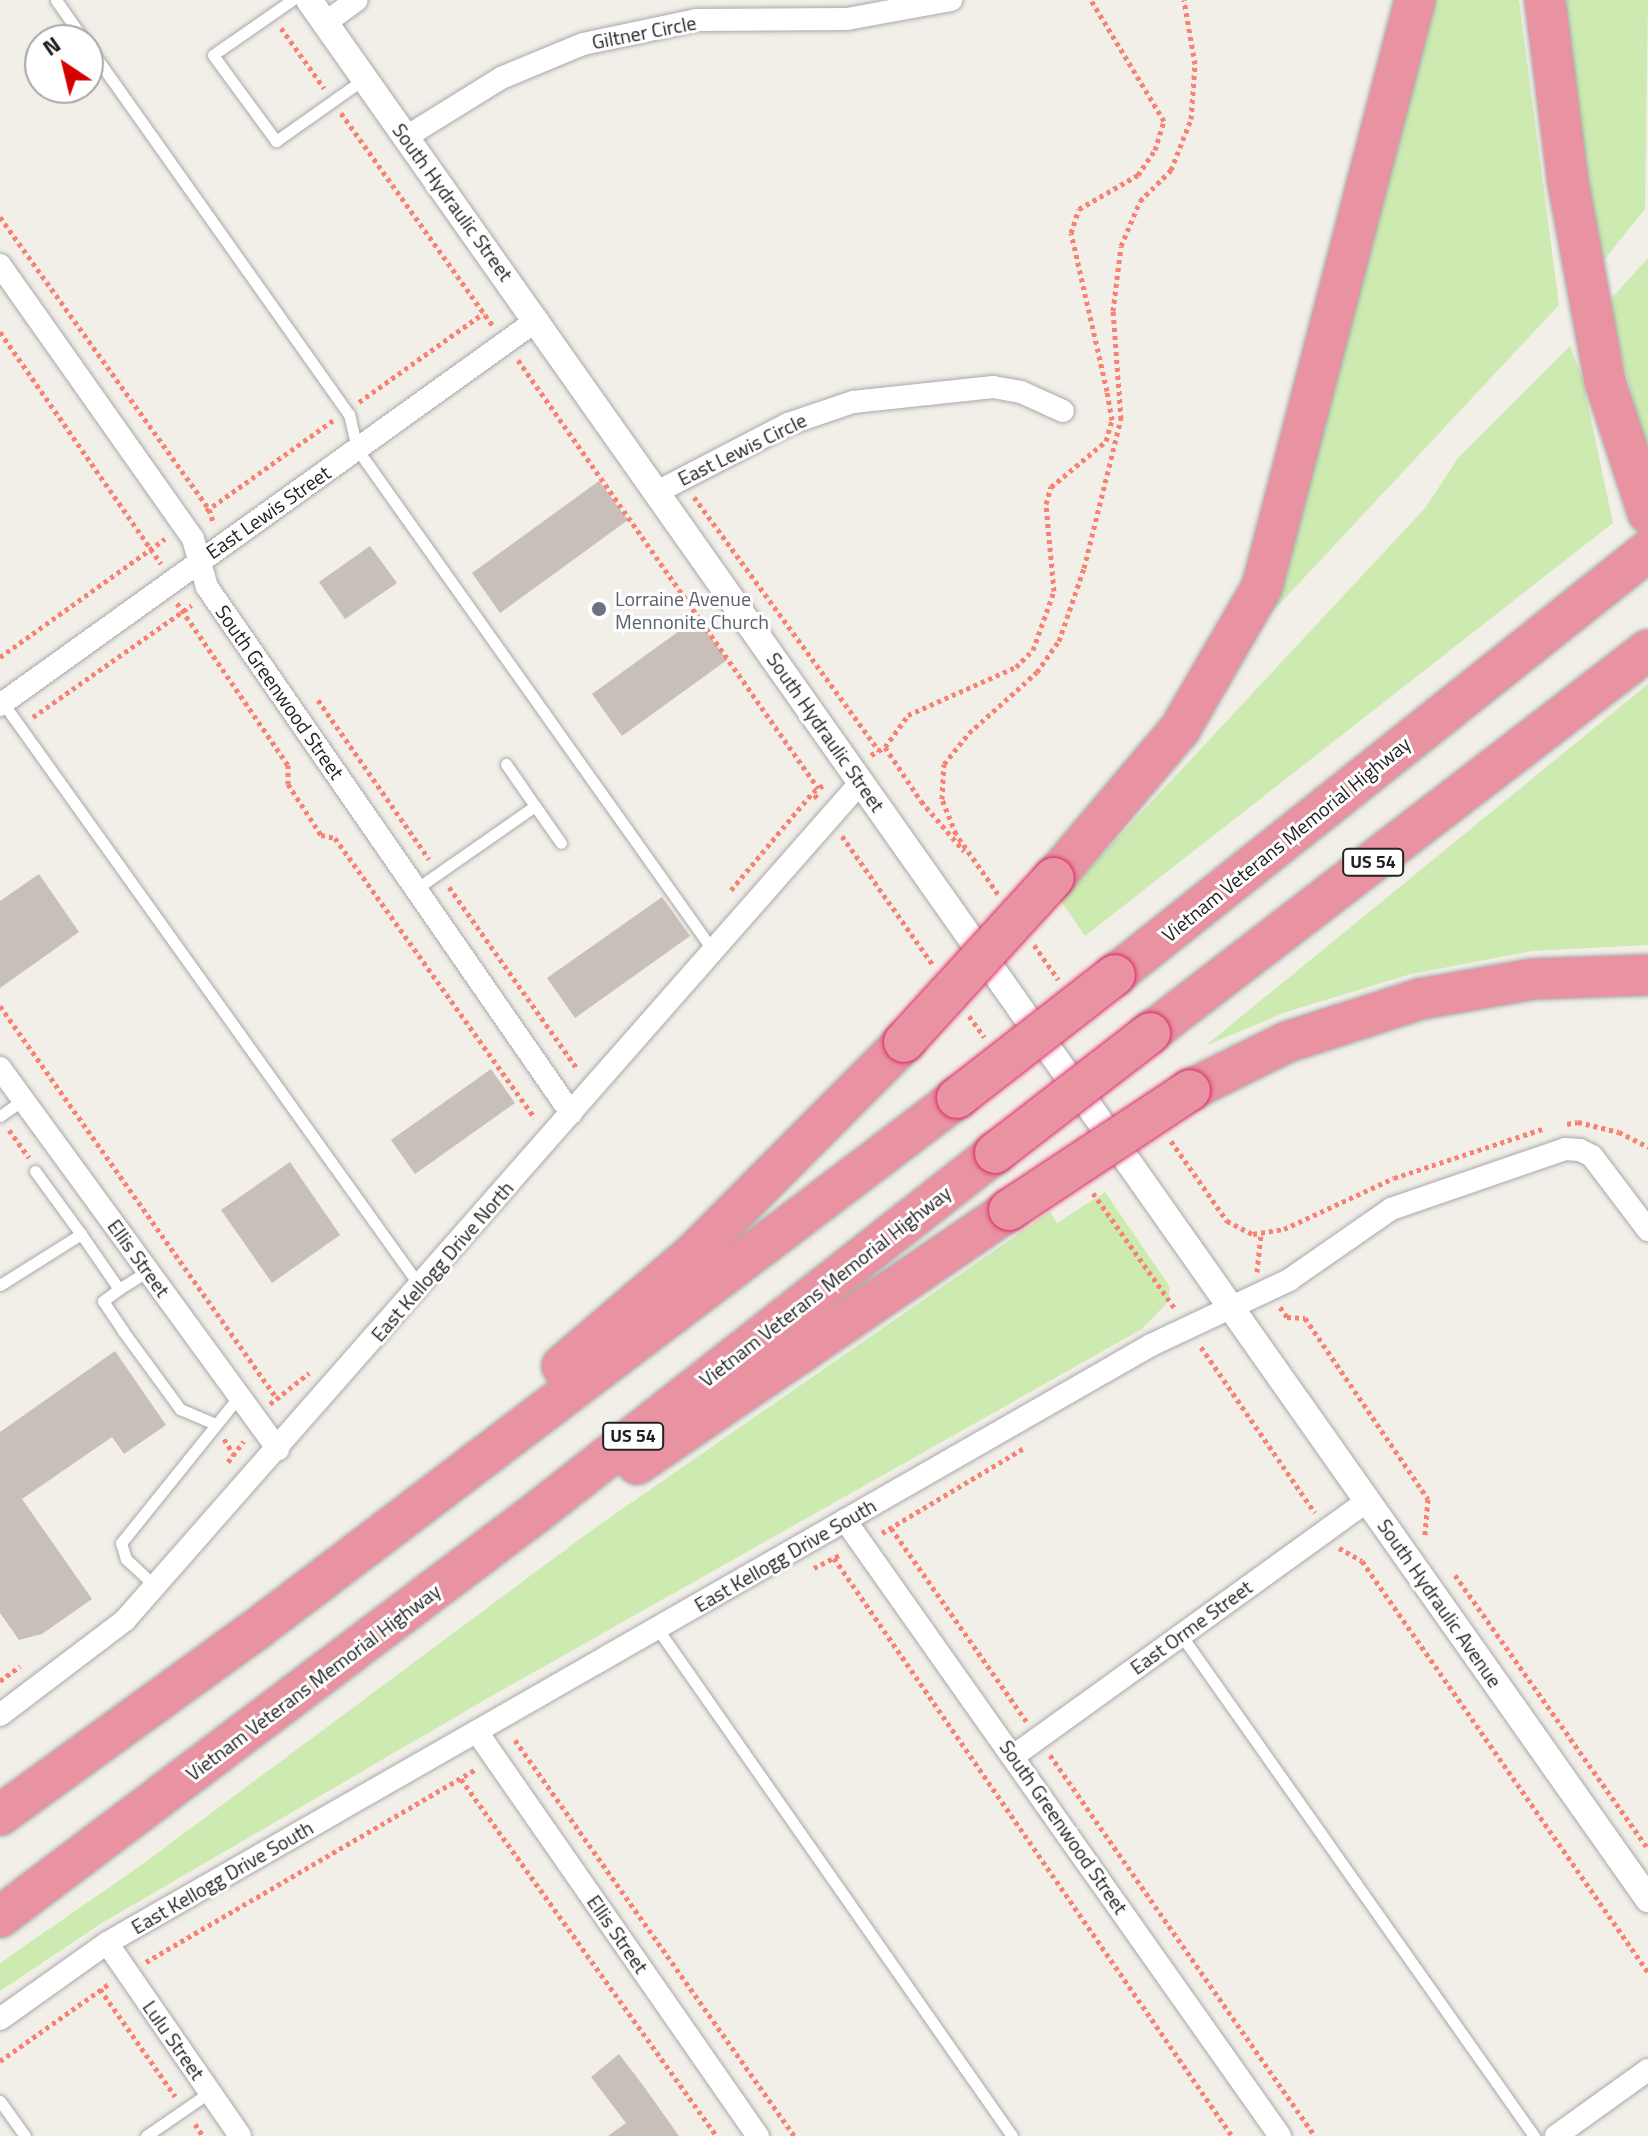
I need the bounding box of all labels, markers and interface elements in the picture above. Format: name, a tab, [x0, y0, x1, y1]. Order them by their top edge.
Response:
street label: Giltner Circle	[590, 10, 698, 54]
north arrow	[24, 24, 104, 104]
text: N	[35, 28, 67, 64]
street label: South Hydraulic Street	[388, 119, 518, 285]
street label: East Lewis Circle	[674, 408, 810, 490]
street label: East Lewis Street	[201, 460, 335, 564]
place label: Lorraine Avenue Mennonite Church	[615, 586, 769, 633]
street label: South Greenwood Street	[211, 600, 349, 784]
marker: Lorraine Avenue Mennonite Church	[590, 600, 608, 618]
street label: South Hydraulic Street	[762, 648, 890, 816]
street label: Vietnam Veterans Memorial Highway	[1157, 731, 1415, 947]
road number: US 54	[1341, 848, 1405, 876]
street label: East Kellogg Drive North	[366, 1176, 518, 1346]
street label: Vietnam Veterans Memorial Highway	[695, 1180, 955, 1392]
street label: Ellis Street	[103, 1215, 175, 1301]
road number: US 54	[601, 1422, 665, 1450]
street label: East Kellogg Drive South	[690, 1493, 880, 1617]
street label: South Hydraulic Avenue	[1373, 1514, 1507, 1692]
street label: East Orme Street	[1125, 1575, 1257, 1679]
street label: Vietnam Veterans Memorial Highway	[181, 1578, 445, 1786]
street label: South Greenwood Street	[995, 1735, 1133, 1919]
street label: East Kellogg Drive South	[127, 1815, 317, 1939]
street label: Ellis Street	[582, 1890, 654, 1978]
street label: Lulu Street	[138, 1996, 210, 2084]

